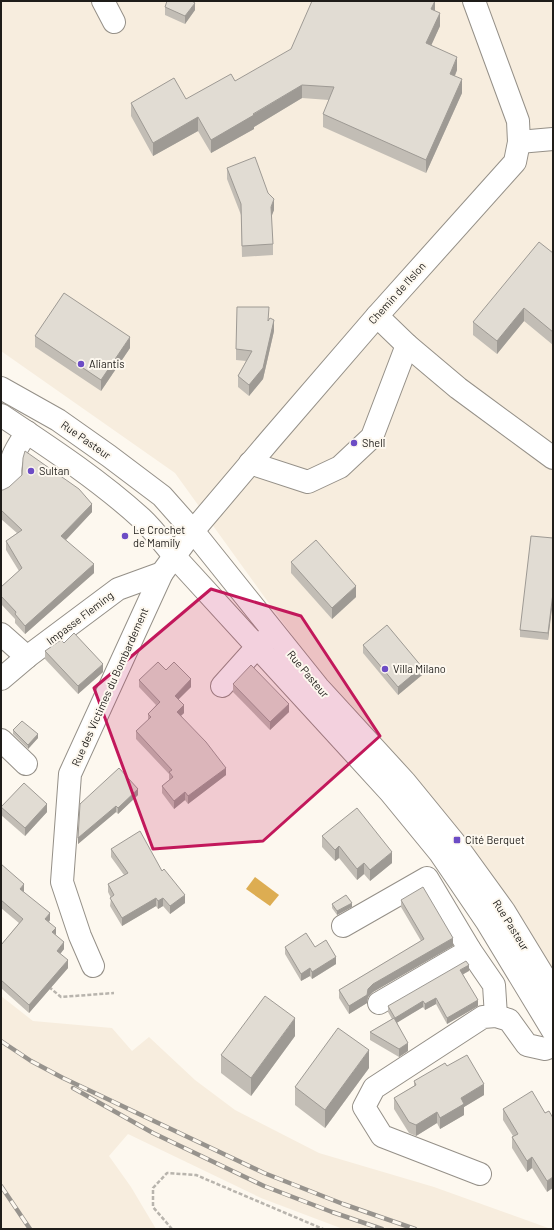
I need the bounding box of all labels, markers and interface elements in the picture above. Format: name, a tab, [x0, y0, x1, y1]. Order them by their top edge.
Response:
street label: Chemin de l'Islon	[365, 259, 428, 326]
place label: Aliantis	[89, 357, 125, 370]
marker: Aliantis	[76, 359, 86, 369]
street label: Rue Pasteur	[59, 418, 114, 461]
place label: Shell	[362, 436, 385, 449]
marker: Shell	[349, 438, 359, 448]
place label: Sultan	[39, 464, 69, 477]
marker: Sultan	[26, 466, 36, 476]
place label: Le Crochet de Mamily	[133, 523, 185, 549]
marker: Le Crochet de Mamily	[120, 531, 130, 541]
street label: Impasse Fleming	[44, 588, 116, 647]
street label: Rue des Victimes du Bombardement	[69, 605, 151, 768]
street label: Rue Pasteur	[285, 647, 332, 700]
place label: Villa Milano	[393, 662, 446, 675]
marker: Villa Milano	[380, 664, 390, 674]
place label: Cité Berquet	[465, 833, 525, 846]
marker: Cité Berquet	[452, 835, 462, 845]
street label: Rue Pasteur	[491, 897, 532, 953]

